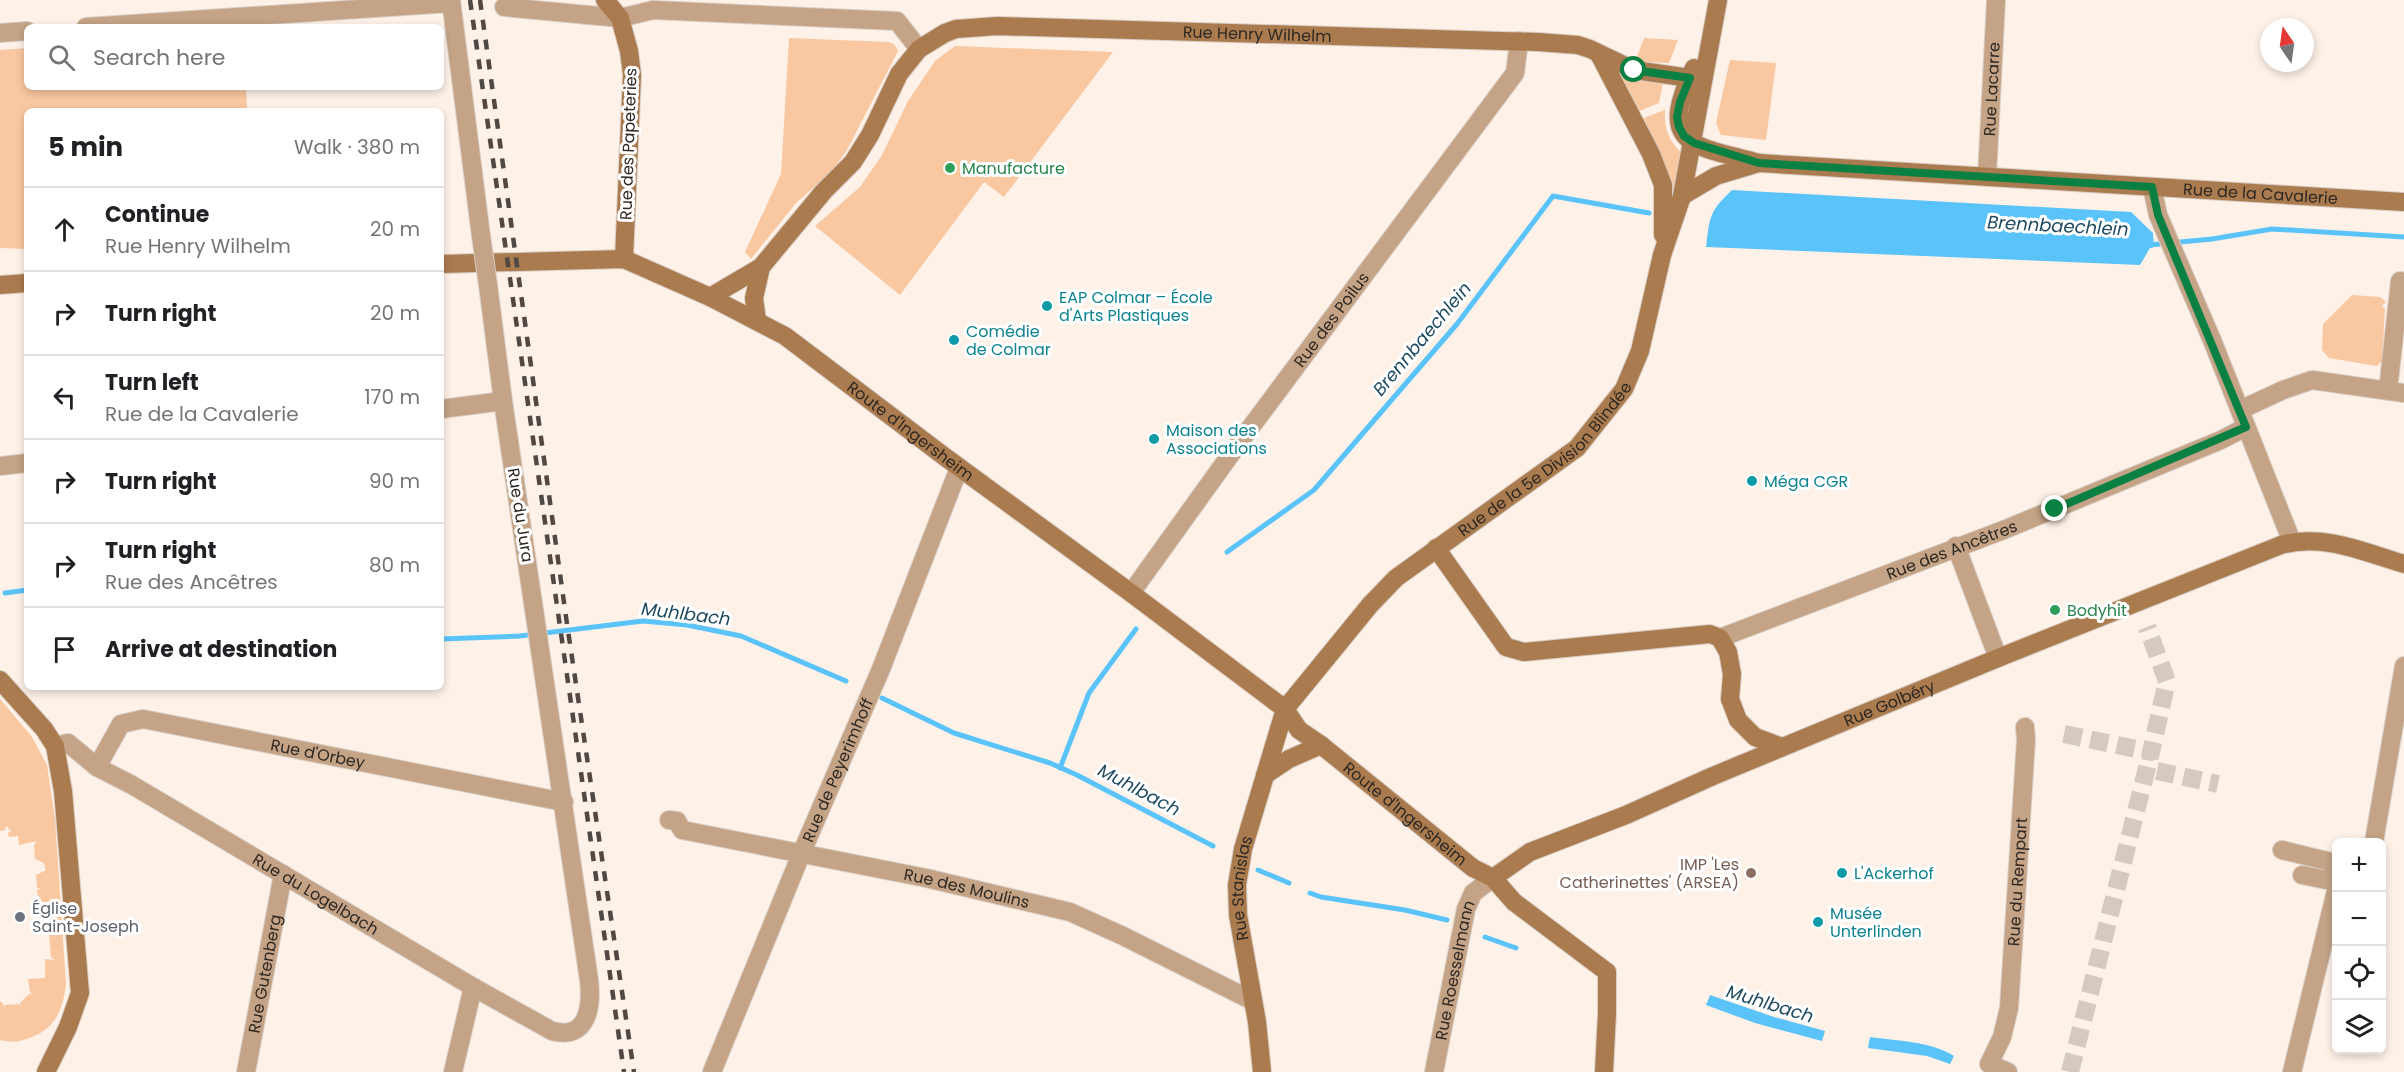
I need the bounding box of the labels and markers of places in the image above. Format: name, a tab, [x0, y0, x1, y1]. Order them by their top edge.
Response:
place label: Manufacture	[962, 157, 1065, 180]
marker: Manufacture	[943, 161, 957, 175]
place label: EAP Colmar – École d'Arts Plastiques	[1059, 286, 1213, 327]
marker: EAP Colmar – École d'Arts Plastiques	[1040, 299, 1054, 313]
place label: Comédie de Colmar	[966, 320, 1051, 361]
marker: Comédie de Colmar	[947, 333, 961, 347]
place label: Maison des Associations	[1166, 419, 1267, 460]
marker: Maison des Associations	[1147, 432, 1161, 446]
place label: Méga CGR	[1764, 470, 1848, 493]
marker: Méga CGR	[1745, 474, 1759, 488]
place label: Bodyhit	[2067, 599, 2127, 622]
marker: Bodyhit	[2048, 603, 2062, 617]
place label: IMP 'Les Catherinettes' (ARSEA)	[1560, 853, 1739, 894]
place label: L'Ackerhof	[1854, 862, 1934, 885]
marker: IMP 'Les Catherinettes' (ARSEA)	[1744, 866, 1758, 880]
marker: L'Ackerhof	[1835, 866, 1849, 880]
place label: Église Saint-Joseph	[32, 897, 139, 938]
place label: Musée Unterlinden	[1830, 902, 1922, 943]
marker: Église Saint-Joseph	[13, 910, 27, 924]
marker: Musée Unterlinden	[1811, 915, 1825, 929]

